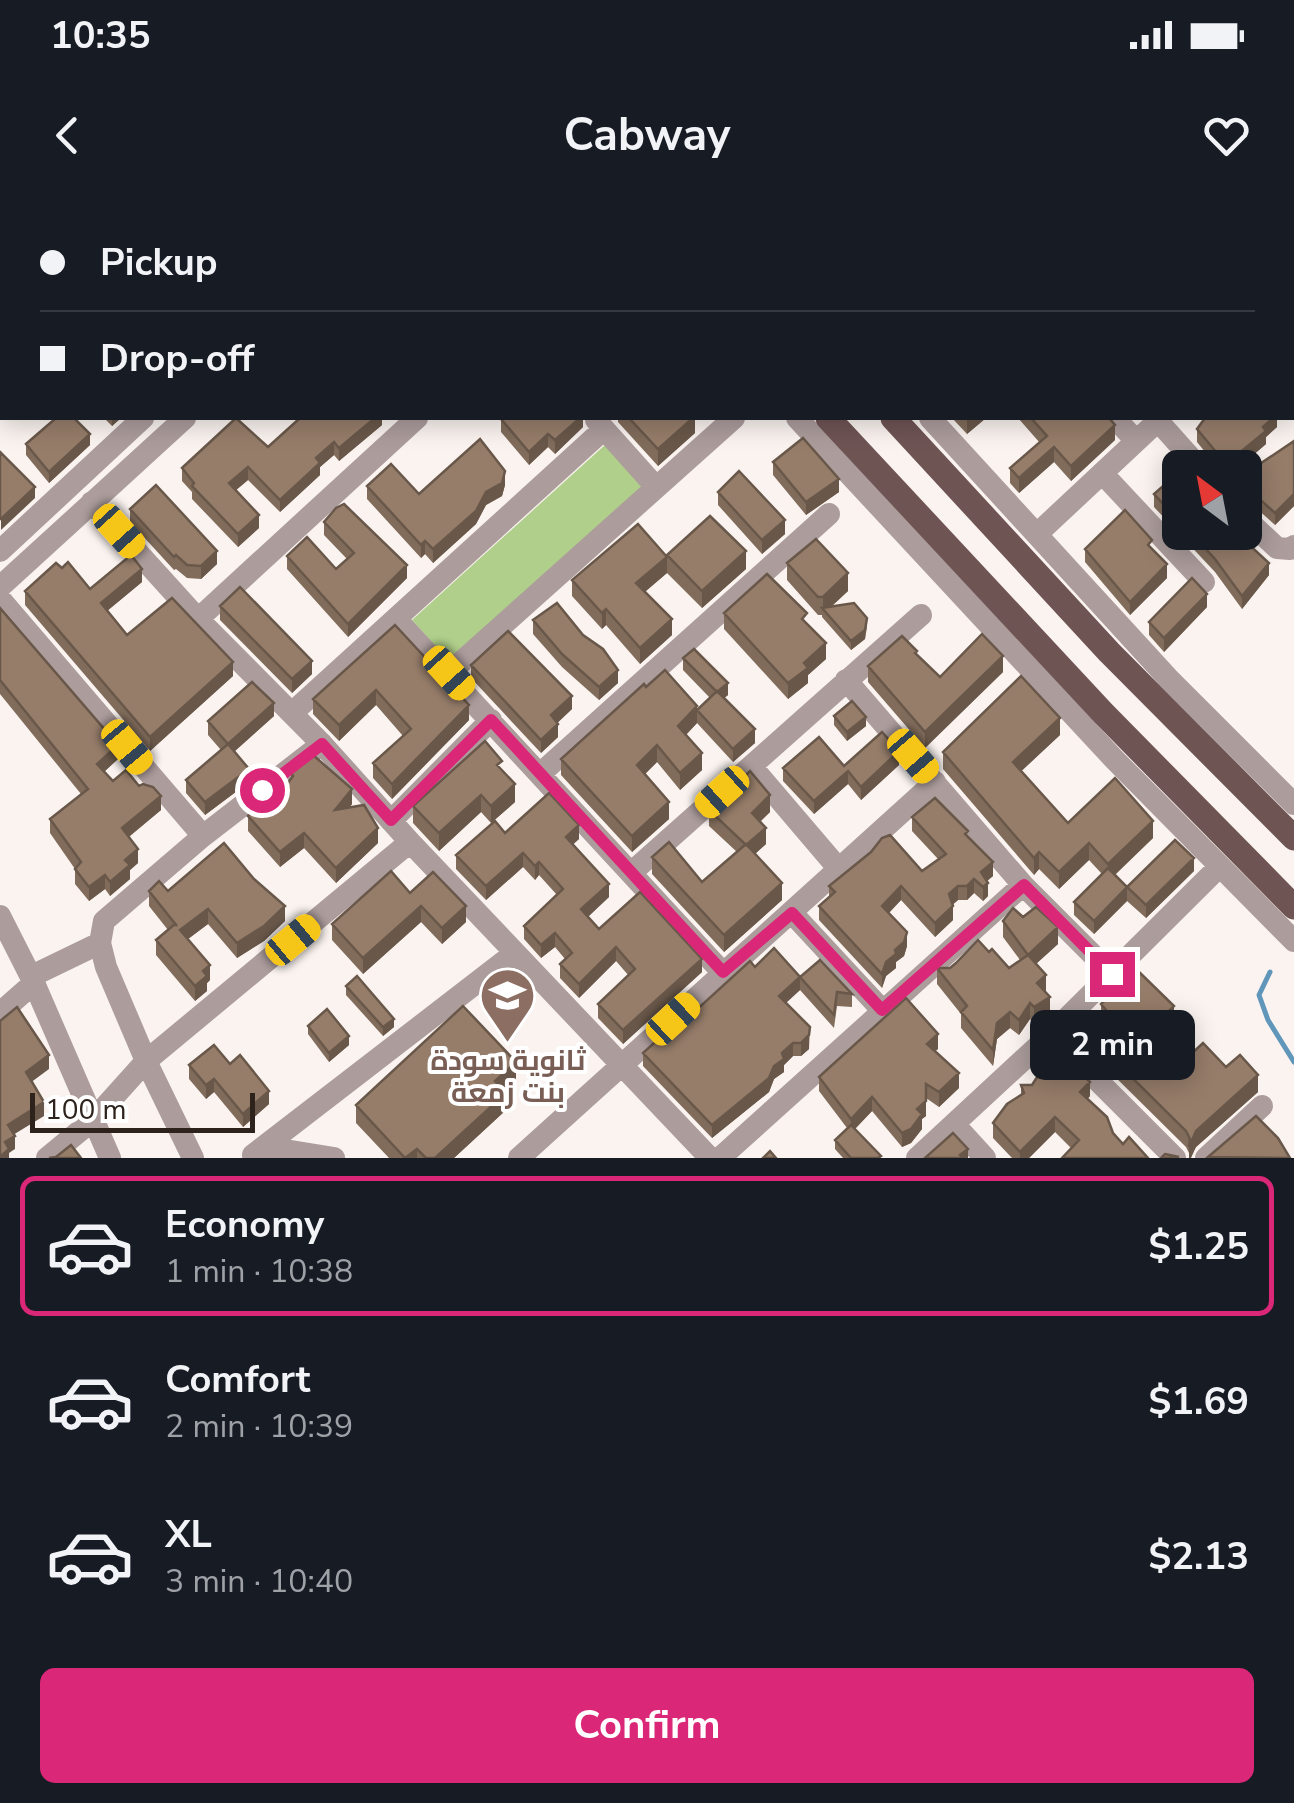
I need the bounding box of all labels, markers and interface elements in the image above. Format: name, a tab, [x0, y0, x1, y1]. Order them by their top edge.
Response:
text: 10:35	[50, 10, 151, 61]
text: Cabway	[564, 105, 730, 166]
icon: back	[40, 108, 95, 163]
icon: heart	[1199, 108, 1254, 163]
text: Pickup	[100, 237, 218, 288]
text: Drop-off	[100, 333, 254, 384]
north arrow	[1162, 450, 1262, 550]
map controls	[1162, 450, 1262, 550]
car	[88, 499, 150, 563]
car	[418, 641, 480, 705]
car	[96, 714, 158, 780]
car	[882, 724, 944, 788]
car	[690, 761, 754, 823]
route start	[240, 768, 285, 813]
car	[260, 909, 326, 971]
route end	[1090, 952, 1135, 997]
school or university icon: ثانوية سودة بنت زمعة	[478, 965, 538, 1044]
car	[641, 988, 705, 1050]
callout: 2 min	[1030, 1009, 1194, 1079]
text: 2 min	[1071, 1023, 1154, 1066]
place label: ثانوية سودة بنت زمعة	[430, 1042, 586, 1112]
scale bar	[30, 1088, 255, 1133]
text: 100 m	[45, 1091, 127, 1129]
text: Economy	[165, 1199, 324, 1250]
icon: car	[45, 1201, 135, 1291]
text: $1.25	[1148, 1221, 1249, 1272]
text: 1 min · 10:38	[165, 1250, 353, 1293]
text: Comfort	[165, 1354, 310, 1405]
icon: car	[45, 1356, 135, 1446]
text: $1.69	[1148, 1376, 1249, 1427]
text: 2 min · 10:39	[165, 1405, 353, 1448]
text: XL	[165, 1509, 212, 1560]
icon: car	[45, 1511, 135, 1601]
text: $2.13	[1148, 1531, 1249, 1582]
text: 3 min · 10:40	[165, 1560, 353, 1603]
button: Confirm	[40, 1668, 1254, 1783]

